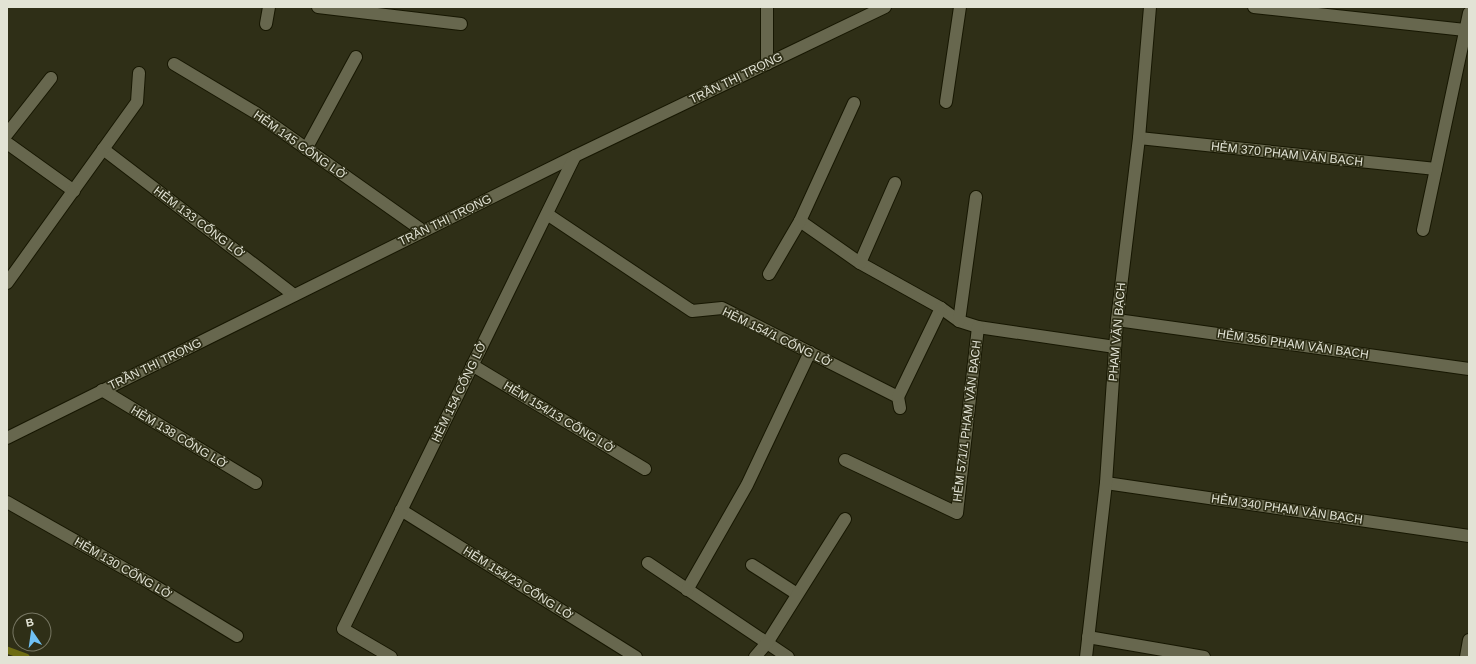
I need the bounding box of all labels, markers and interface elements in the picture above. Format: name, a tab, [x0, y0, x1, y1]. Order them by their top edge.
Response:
street label: TRẦN THỊ TRỌNG	[687, 49, 785, 107]
street label: HẺM 145 CỐNG LỞ	[251, 107, 350, 183]
street label: HẺM 370 PHẠM VĂN BẠCH	[1210, 138, 1364, 169]
street label: HẺM 133 CỐNG LỞ	[151, 183, 248, 261]
street label: TRẦN THỊ TRỌNG	[396, 191, 494, 249]
street label: PHẠM VĂN BẠCH	[1105, 282, 1128, 382]
street label: HẺM 154/1 CỐNG LỞ	[720, 304, 835, 370]
street label: HẺM 356 PHẠM VĂN BẠCH	[1216, 325, 1370, 362]
street label: TRẦN THỊ TRỌNG	[106, 335, 204, 393]
street label: HẺM 154 CỐNG LỞ	[428, 339, 490, 444]
street label: HẺM 571/1 PHẠM VĂN BẠCH	[949, 339, 984, 503]
street label: HẺM 154/13 CỐNG LỞ	[501, 378, 618, 456]
street label: HẺM 138 CỐNG LỞ	[128, 402, 231, 472]
street label: HẺM 340 PHẠM VĂN BẠCH	[1210, 490, 1364, 527]
street label: HẺM 130 CỐNG LỞ	[72, 534, 175, 602]
street label: HẺM 154/23 CỐNG LỞ	[461, 543, 576, 623]
north arrow	[12, 612, 52, 652]
text: B	[25, 616, 35, 629]

